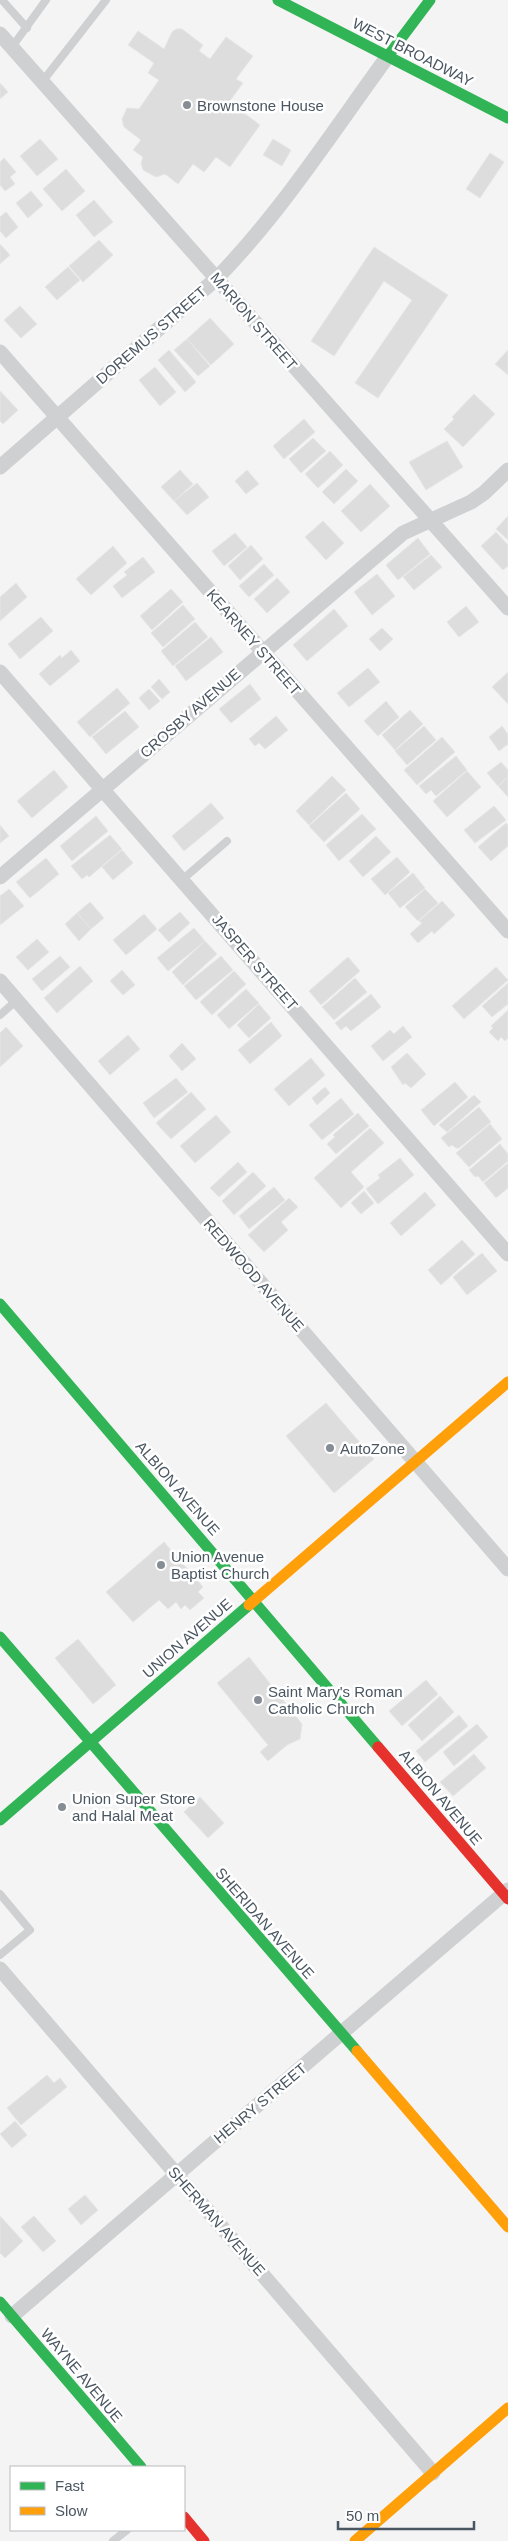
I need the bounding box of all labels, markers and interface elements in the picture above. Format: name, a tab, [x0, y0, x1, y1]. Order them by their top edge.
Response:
street label: WEST BROADWAY	[350, 14, 476, 90]
place label: Brownstone House	[197, 97, 324, 114]
marker: Brownstone House	[181, 99, 193, 111]
street label: MARION STREET	[207, 269, 301, 373]
street label: DOREMUS STREET	[93, 283, 209, 387]
street label: KEARNEY STREET	[203, 586, 305, 698]
street label: CROSBY AVENUE	[136, 665, 244, 761]
street label: JASPER STREET	[209, 910, 301, 1014]
street label: REDWOOD AVENUE	[200, 1215, 308, 1335]
street label: ALBION AVENUE	[133, 1438, 223, 1538]
place label: AutoZone	[340, 1440, 405, 1457]
marker: AutoZone	[324, 1442, 336, 1454]
place label: Union Avenue Baptist Church	[171, 1548, 269, 1582]
marker: Union Avenue Baptist Church	[155, 1559, 167, 1571]
street label: UNION AVENUE	[139, 1595, 235, 1681]
place label: Saint Mary's Roman Catholic Church	[268, 1683, 403, 1717]
marker: Saint Mary's Roman Catholic Church	[252, 1694, 264, 1706]
street label: ALBION AVENUE	[396, 1746, 486, 1848]
place label: Union Super Store and Halal Meat	[72, 1790, 195, 1824]
marker: Union Super Store and Halal Meat	[56, 1801, 68, 1813]
street label: SHERIDAN AVENUE	[212, 1864, 318, 1982]
street label: HENRY STREET	[210, 2059, 310, 2147]
street label: SHERMAN AVENUE	[165, 2163, 269, 2279]
street label: WAYNE AVENUE	[38, 2325, 126, 2425]
legend	[10, 2466, 185, 2531]
text: Fast	[55, 2477, 85, 2494]
scale bar	[338, 2498, 474, 2530]
text: Slow	[55, 2502, 88, 2519]
text: 50 m	[346, 2507, 379, 2524]

